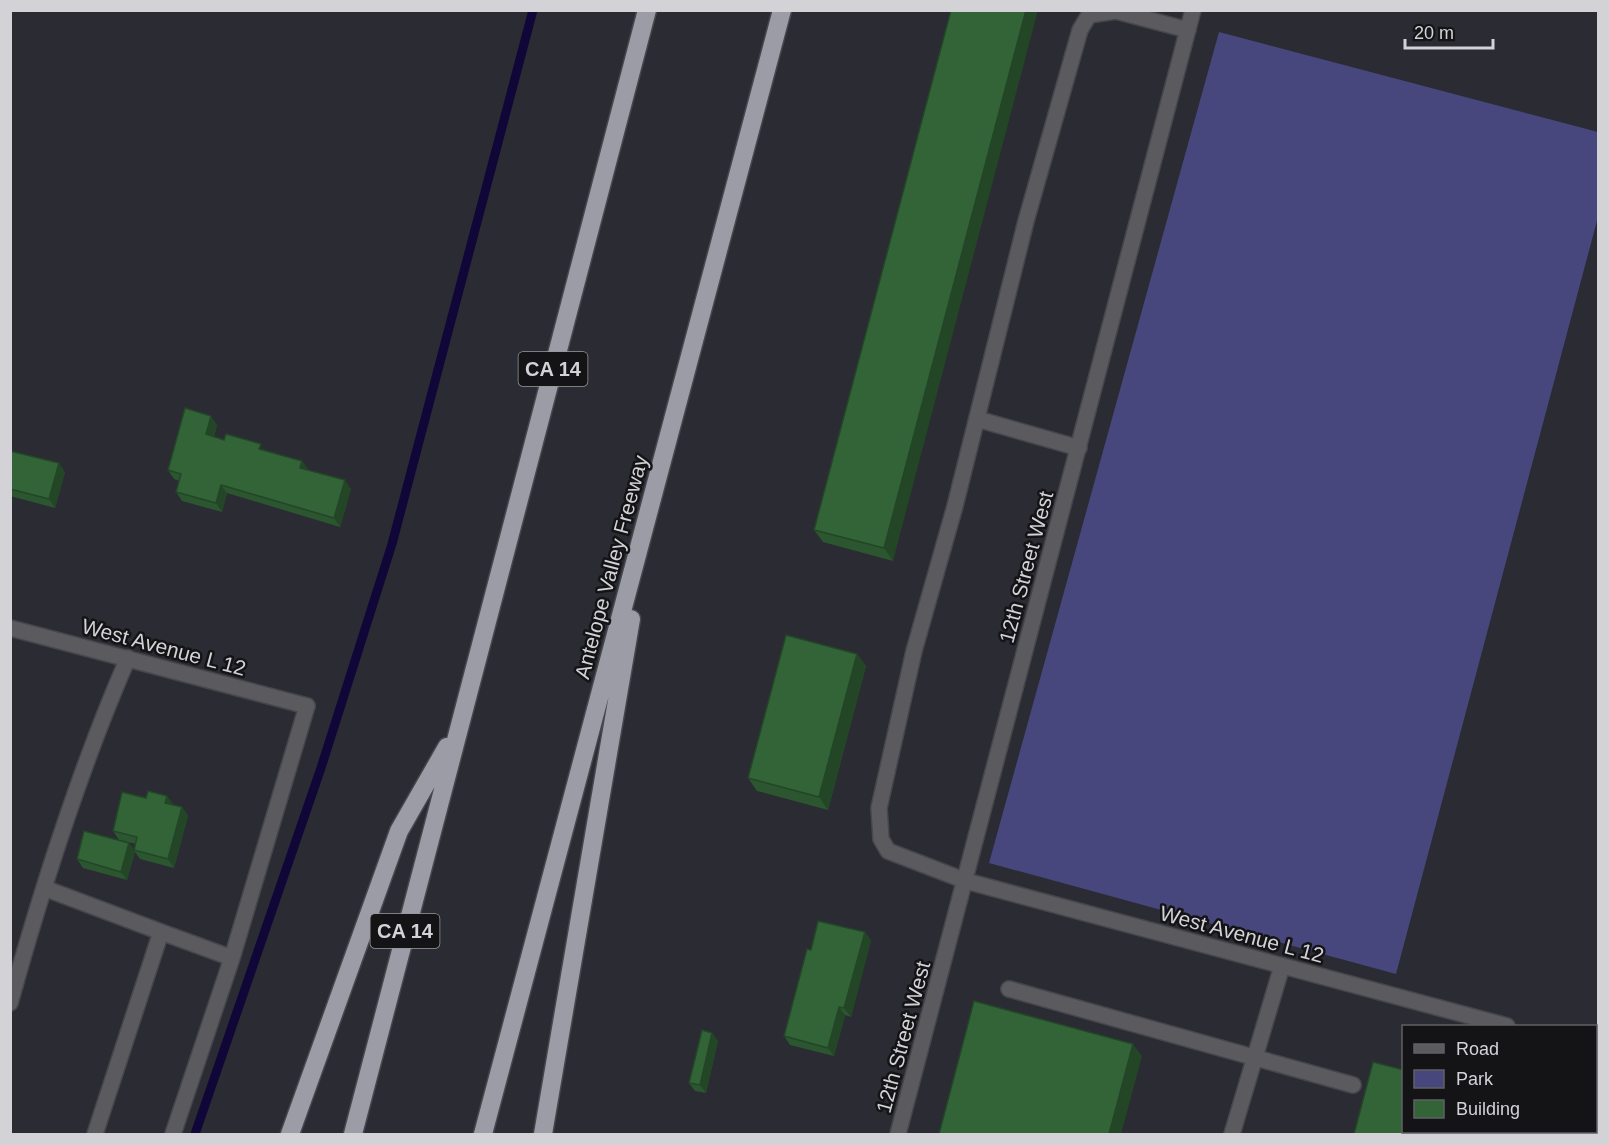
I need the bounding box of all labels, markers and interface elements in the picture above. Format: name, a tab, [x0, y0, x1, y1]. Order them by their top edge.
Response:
scale bar	[1405, 12, 1494, 50]
text: 20 m	[1414, 23, 1454, 43]
road number: CA 14	[518, 352, 588, 386]
street label: Antelope Valley Freeway	[570, 452, 652, 681]
street label: 12th Street West	[995, 489, 1057, 645]
street label: West Avenue L 12	[79, 614, 249, 680]
street label: West Avenue L 12	[1157, 901, 1327, 967]
road number: CA 14	[370, 914, 440, 948]
street label: 12th Street West	[872, 959, 934, 1115]
legend	[1402, 1025, 1597, 1133]
text: Road	[1456, 1039, 1499, 1059]
text: Park	[1456, 1069, 1494, 1089]
text: Building	[1456, 1099, 1520, 1119]

